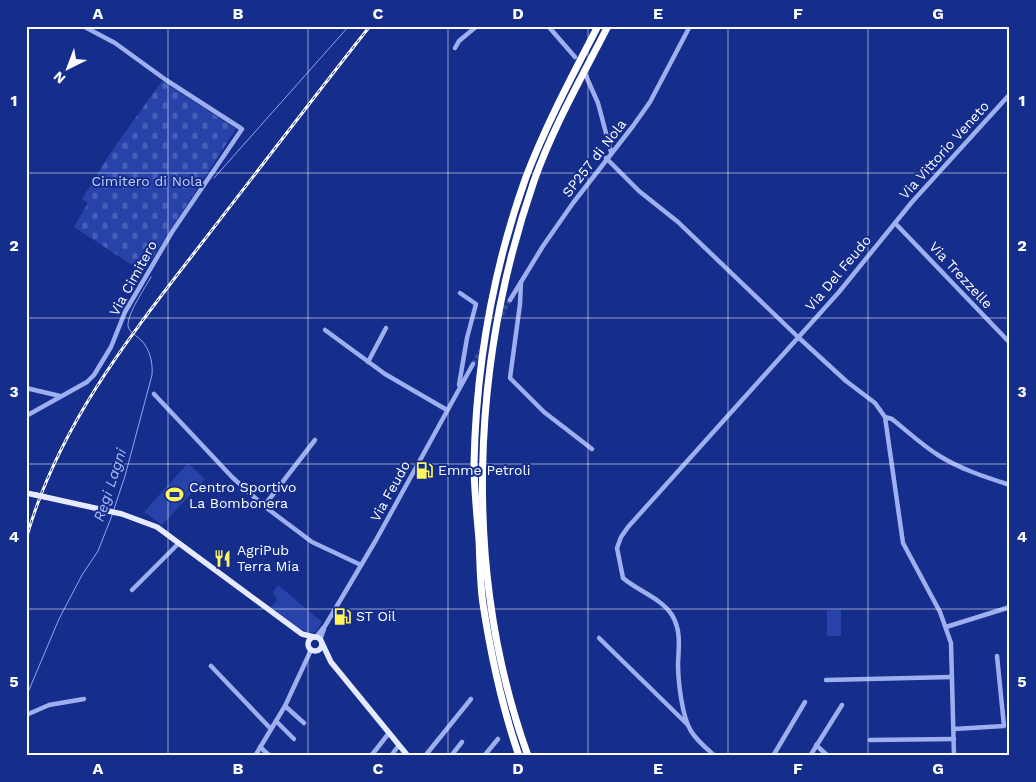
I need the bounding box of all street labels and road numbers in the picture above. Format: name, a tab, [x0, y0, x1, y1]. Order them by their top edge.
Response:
street label: Via Vittorio Veneto	[896, 98, 992, 202]
street label: SP257 di Nola	[559, 116, 629, 200]
street label: Via Del Feudo	[802, 232, 874, 314]
street label: Via Cimitero	[106, 238, 160, 318]
street label: Via Trezzelle	[926, 238, 996, 312]
street label: Via Feudo	[367, 458, 413, 524]

